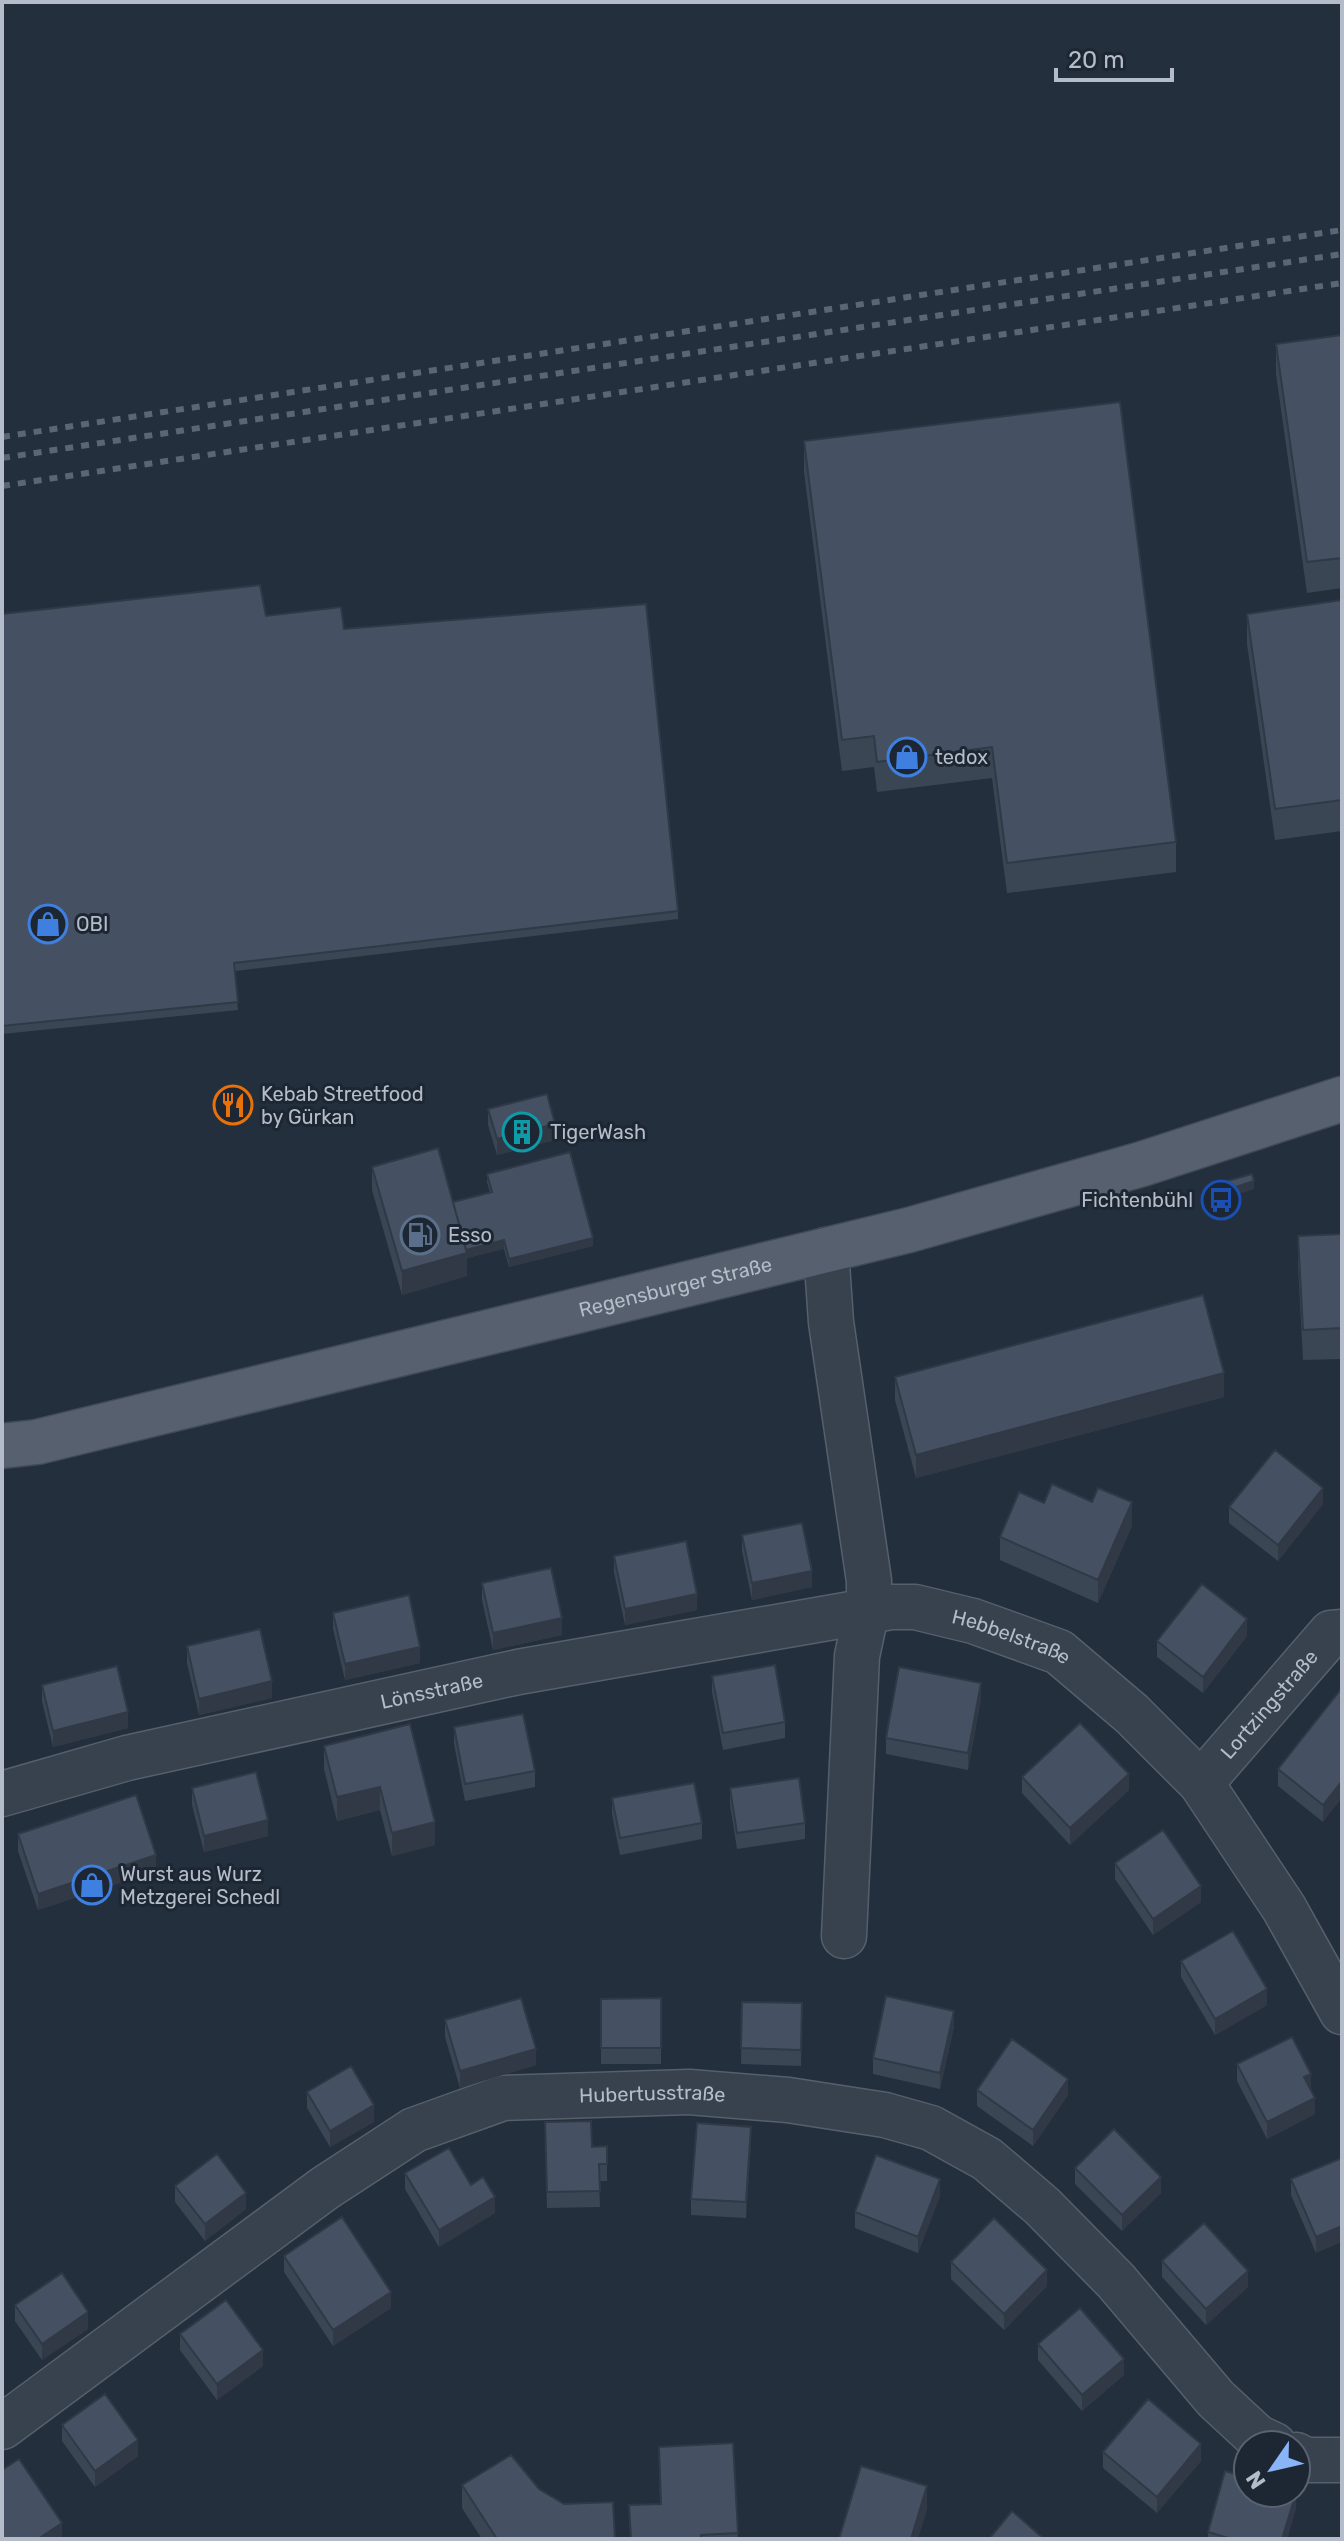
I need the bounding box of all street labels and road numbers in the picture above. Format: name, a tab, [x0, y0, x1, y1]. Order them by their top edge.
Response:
street label: Regensburger Straße	[576, 1252, 774, 1322]
street label: Hebbelstraße	[950, 1604, 1076, 1669]
street label: Lortzingstraße	[1215, 1645, 1323, 1764]
street label: Lönsstraße	[378, 1668, 485, 1714]
street label: Hubertusstraße	[579, 2080, 726, 2108]

